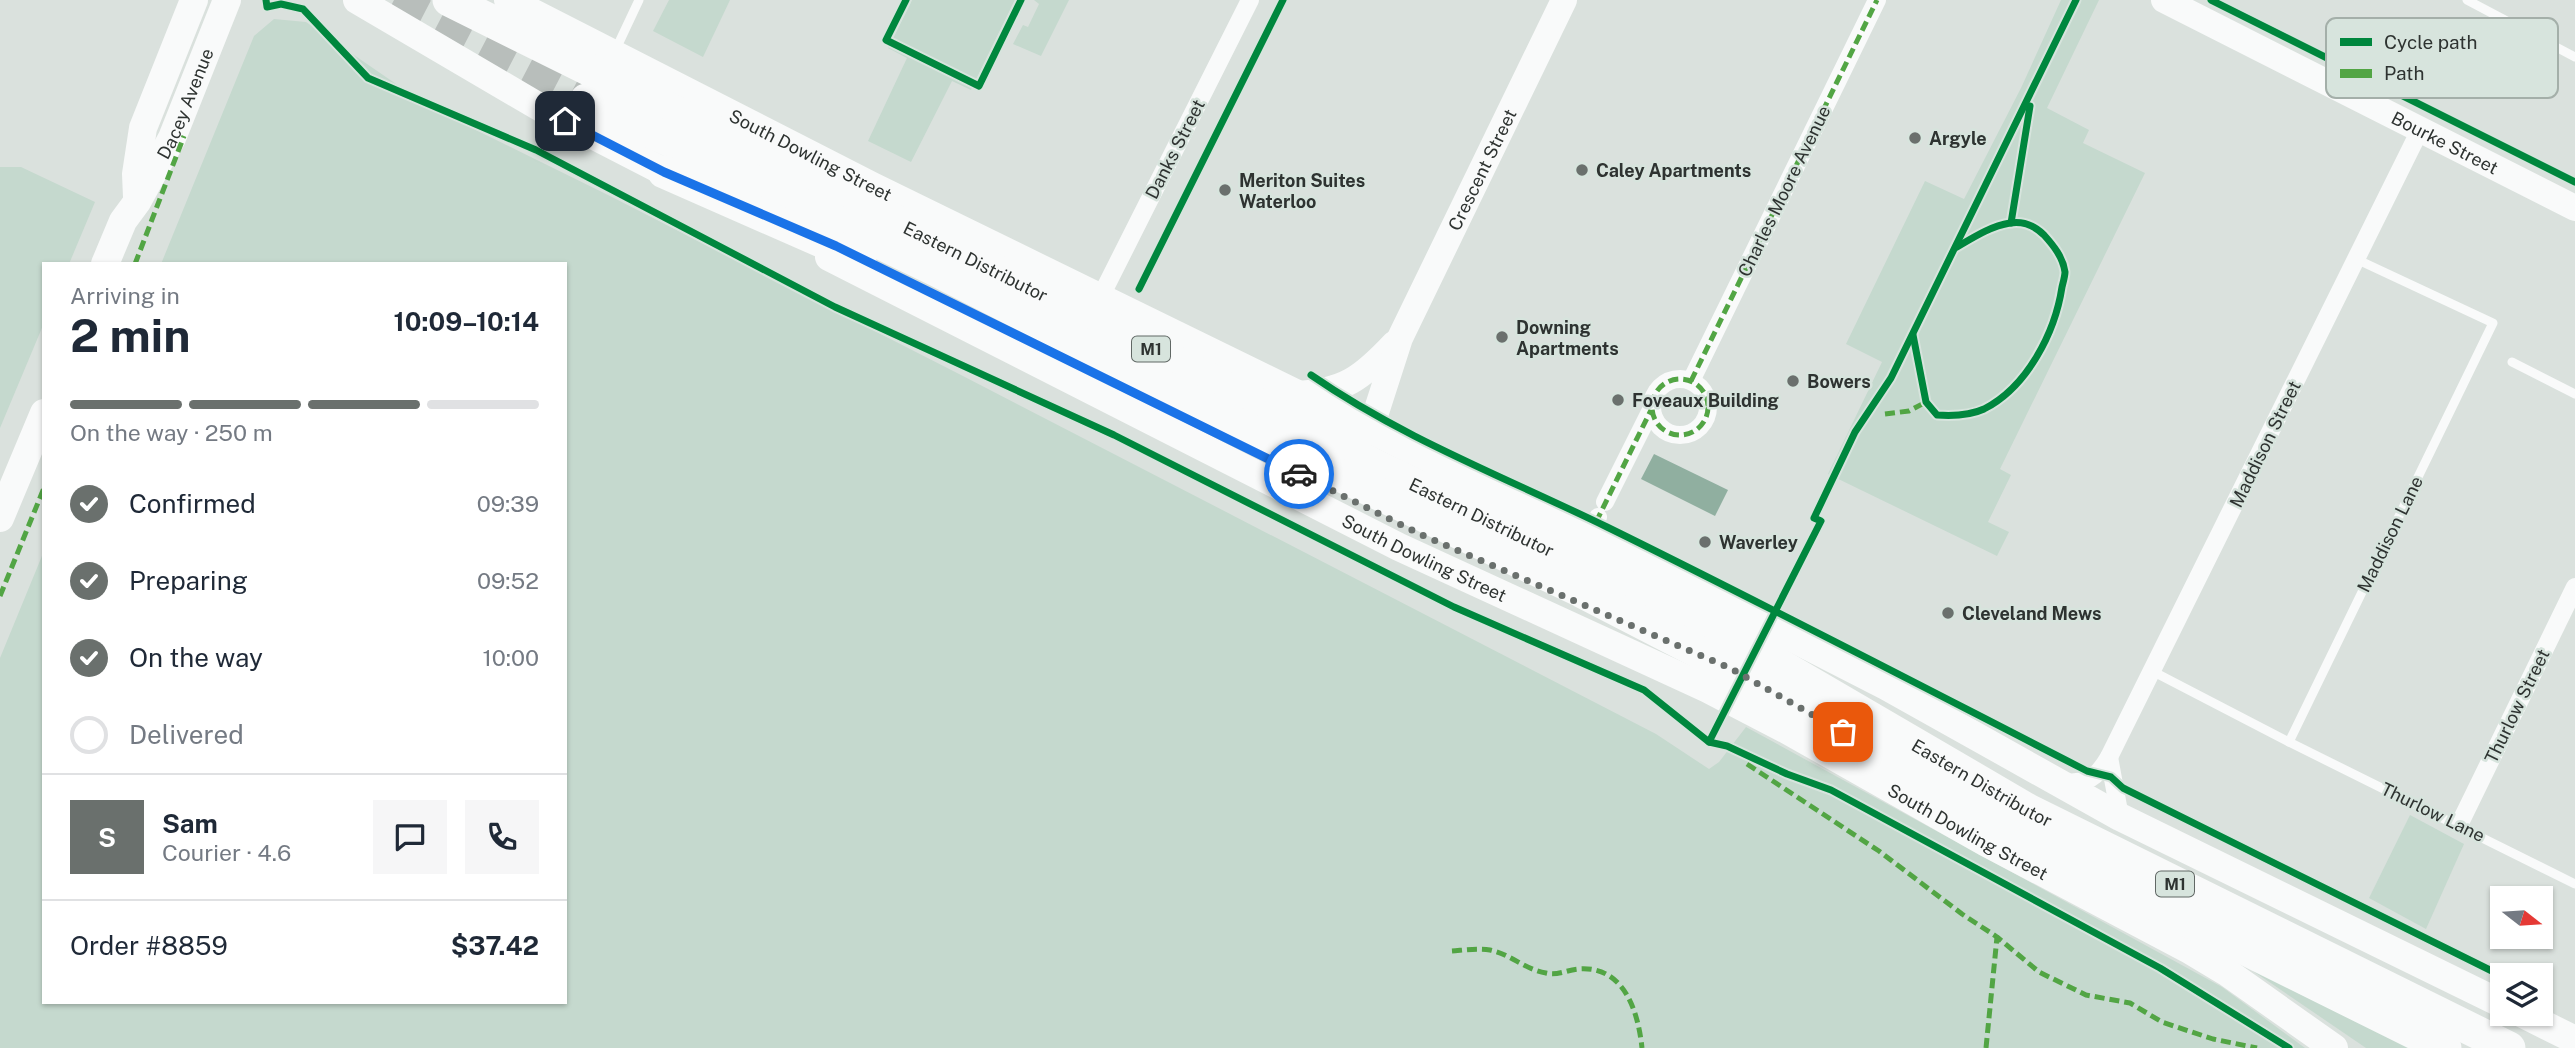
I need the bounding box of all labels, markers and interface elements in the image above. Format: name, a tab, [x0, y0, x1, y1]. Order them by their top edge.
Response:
legend	[2326, 18, 2558, 98]
text: Cycle path	[2384, 31, 2477, 53]
street label: Dacey Avenue	[152, 45, 217, 163]
text: Path	[2384, 62, 2424, 84]
pin	[535, 91, 595, 151]
street label: Danks Street	[1141, 96, 1209, 202]
icon: home	[546, 102, 584, 140]
street label: Charles Moore Avenue	[1733, 102, 1835, 280]
street label: South Dowling Street	[726, 104, 896, 205]
street label: Crescent Street	[1443, 105, 1520, 234]
street label: Bourke Street	[2388, 107, 2502, 178]
place label: Argyle	[1929, 128, 1987, 149]
marker: Argyle	[1907, 130, 1923, 146]
place label: Caley Apartments	[1596, 160, 1751, 181]
marker: Caley Apartments	[1574, 162, 1590, 178]
place label: Meriton Suites Waterloo	[1239, 170, 1365, 212]
marker: Meriton Suites Waterloo	[1217, 182, 1233, 198]
street label: Eastern Distributor	[900, 217, 1051, 306]
text: Arriving in	[70, 282, 180, 309]
text: 10:09–10:14	[394, 306, 539, 337]
text: 2 min	[70, 308, 190, 362]
place label: Downing Apartments	[1516, 317, 1619, 359]
marker: Downing Apartments	[1494, 329, 1510, 345]
road number: M1	[1132, 336, 1170, 362]
place label: Bowers	[1807, 371, 1871, 392]
marker: Bowers	[1785, 373, 1801, 389]
street label: Maddison Street	[2225, 377, 2305, 511]
place label: Foveaux Building	[1632, 390, 1779, 411]
marker: Foveaux Building	[1610, 392, 1626, 408]
text: On the way · 250 m	[70, 419, 273, 446]
courier	[1264, 439, 1334, 509]
icon: car	[1280, 455, 1318, 493]
street label: Eastern Distributor	[1406, 473, 1558, 561]
street label: Maddison Lane	[2353, 473, 2427, 595]
icon: check	[70, 485, 108, 523]
text: Confirmed	[129, 488, 256, 519]
text: 09:39	[477, 490, 539, 517]
street label: South Dowling Street	[1339, 509, 1510, 606]
place label: Waverley	[1719, 532, 1798, 553]
marker: Waverley	[1697, 534, 1713, 550]
icon: check	[70, 562, 108, 600]
text: Preparing	[129, 565, 248, 596]
text: 09:52	[477, 567, 539, 594]
place label: Cleveland Mews	[1962, 603, 2101, 624]
marker: Cleveland Mews	[1940, 605, 1956, 621]
icon: check	[70, 639, 108, 677]
text: On the way	[129, 642, 263, 673]
text: 10:00	[482, 644, 539, 671]
street label: Thurlow Street	[2480, 645, 2554, 767]
pin	[1813, 702, 1873, 762]
icon: bag	[1824, 713, 1862, 751]
text: Delivered	[129, 719, 244, 750]
street label: Eastern Distributor	[1908, 734, 2056, 831]
street label: Thurlow Lane	[2378, 778, 2488, 846]
street label: South Dowling Street	[1884, 779, 2052, 884]
button: chat	[373, 800, 447, 874]
button: phone	[465, 800, 539, 874]
text: Sam	[162, 808, 218, 839]
text: S	[98, 822, 116, 853]
text: Courier · 4.6	[162, 839, 291, 866]
road number: M1	[2156, 872, 2194, 897]
north arrow	[2490, 886, 2553, 948]
map controls	[2490, 886, 2553, 1026]
text: Order #8859	[70, 930, 228, 961]
text: $37.42	[451, 930, 539, 961]
button: layers	[2490, 963, 2553, 1026]

